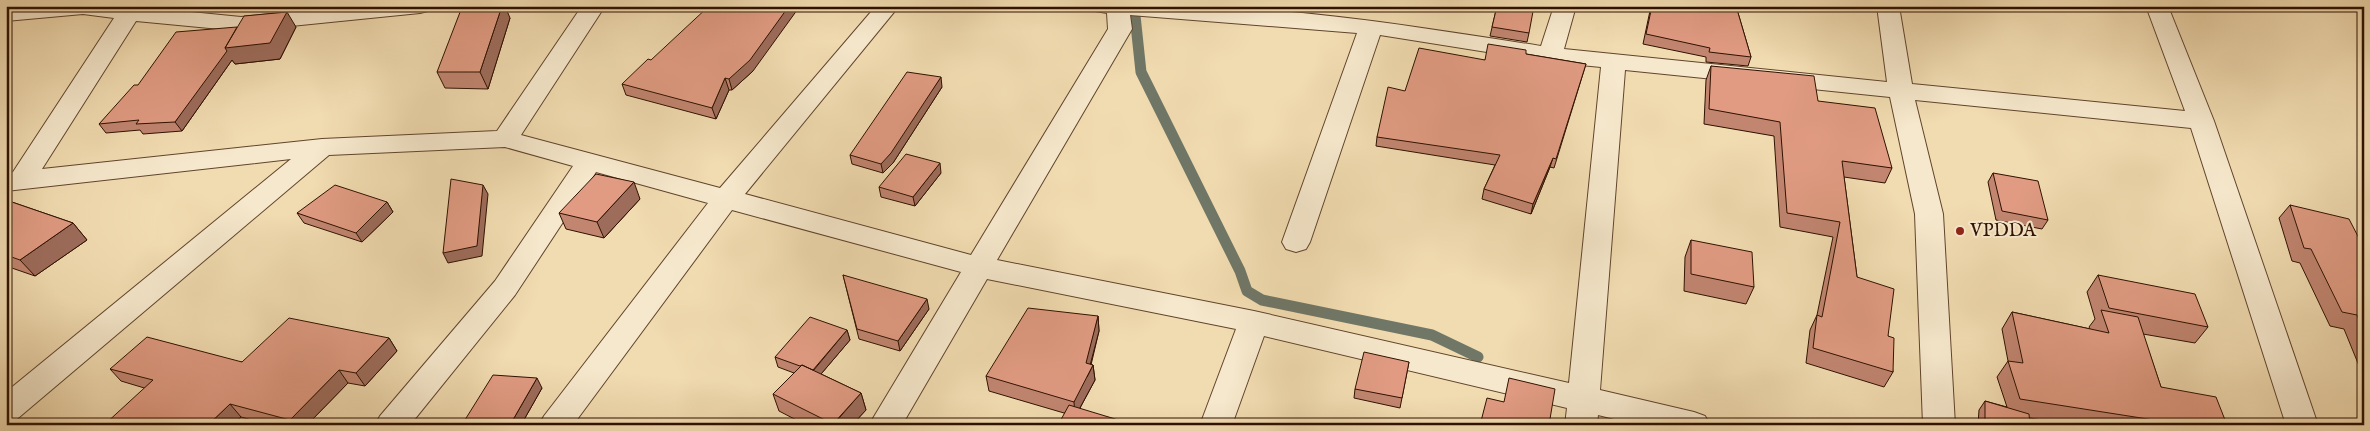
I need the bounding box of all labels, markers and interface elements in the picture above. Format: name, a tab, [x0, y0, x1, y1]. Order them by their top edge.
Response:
place label: VPDDA	[1969, 219, 2037, 243]
marker: VPDDA	[1954, 225, 1966, 237]

